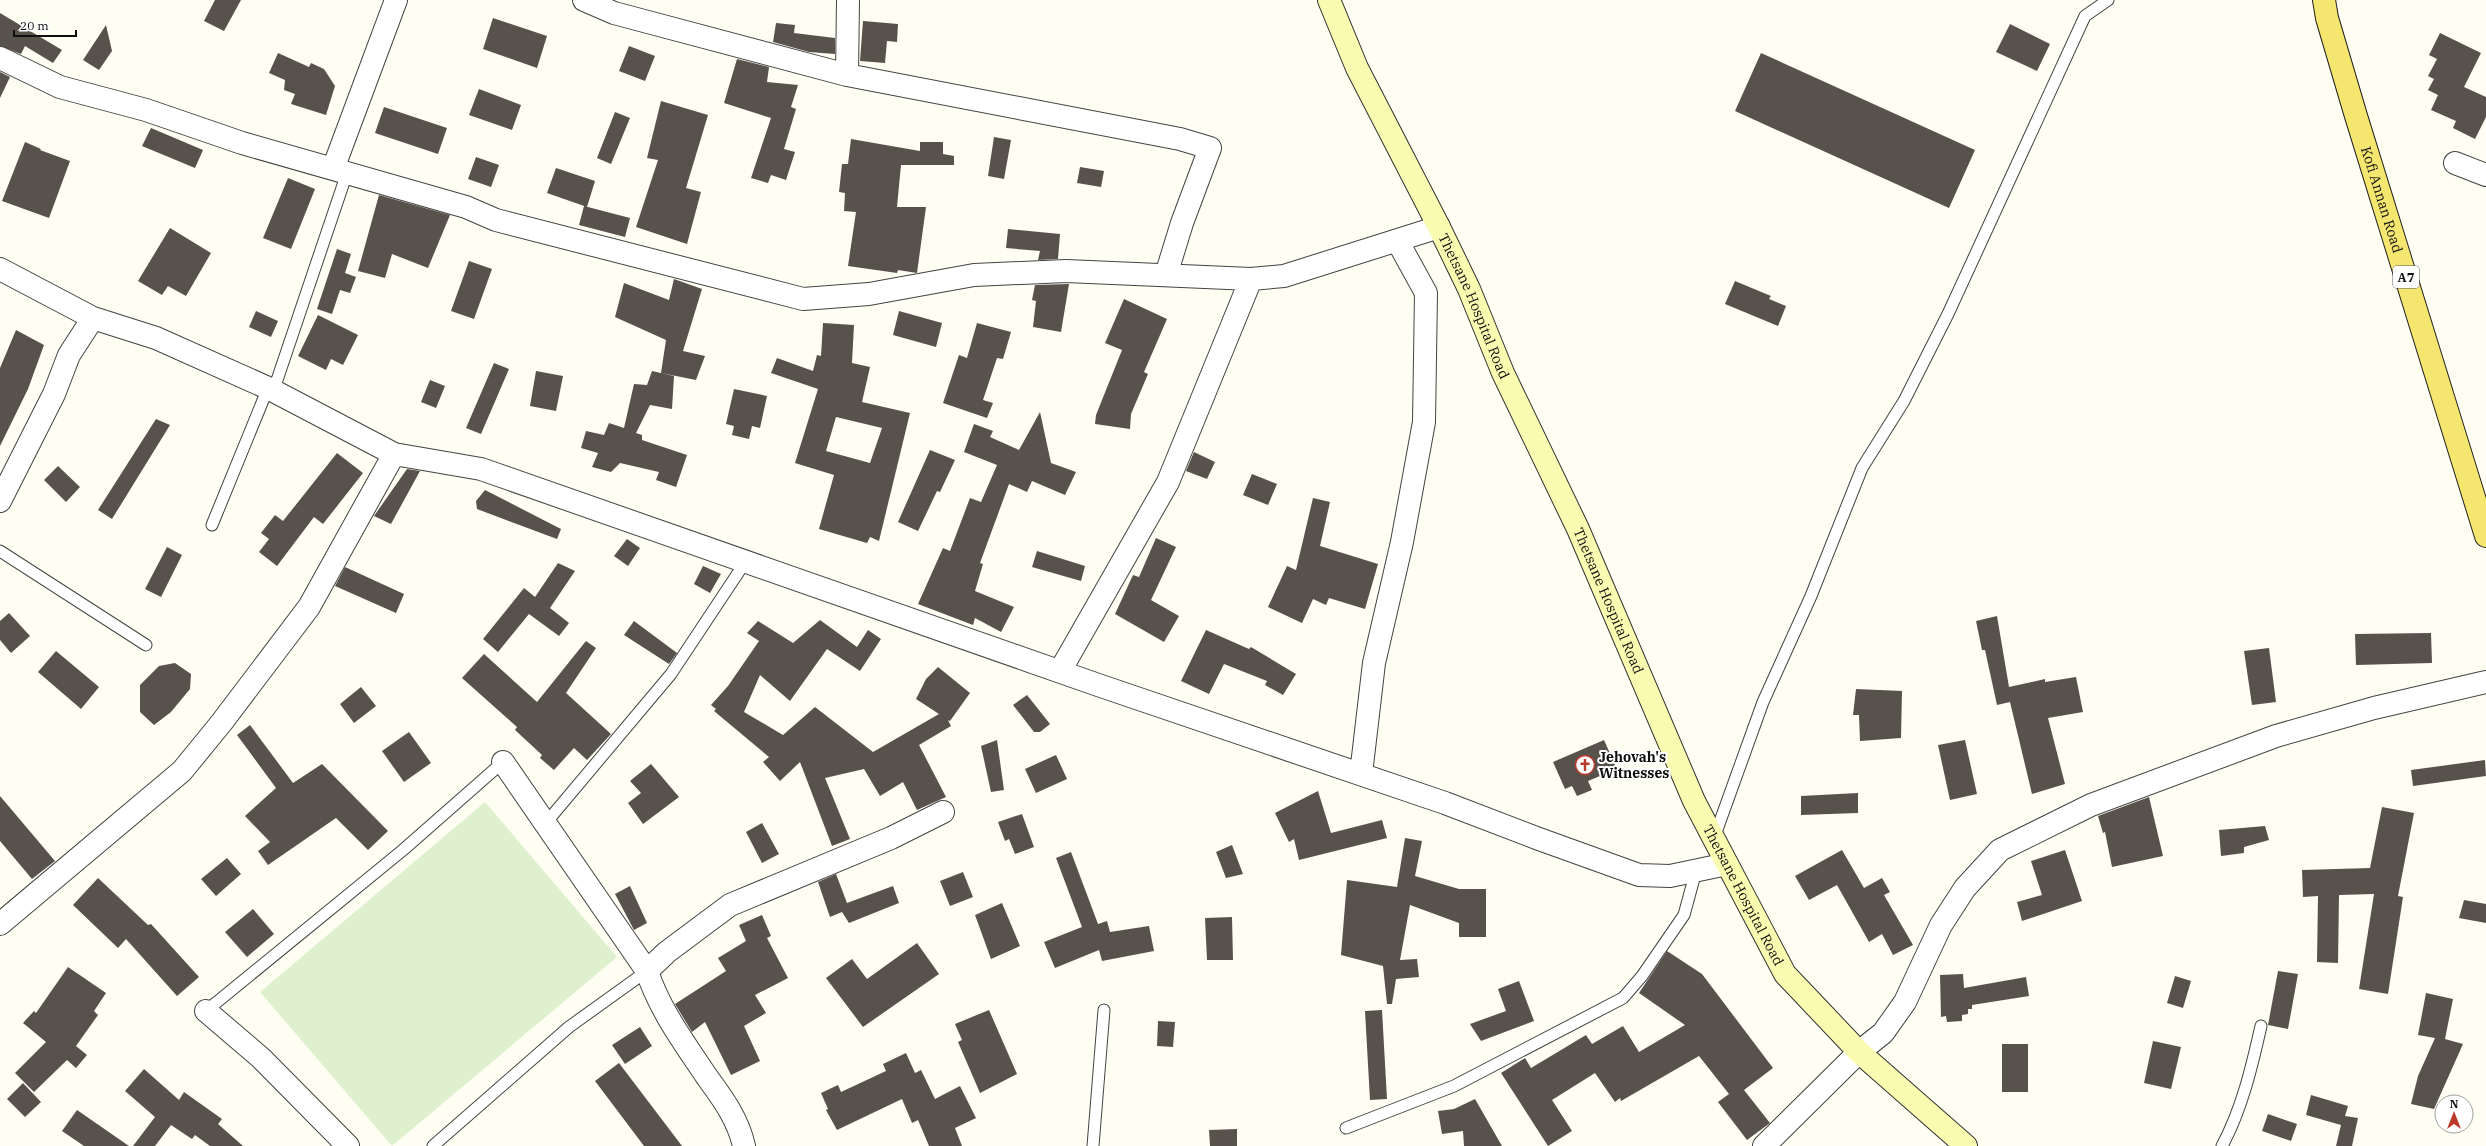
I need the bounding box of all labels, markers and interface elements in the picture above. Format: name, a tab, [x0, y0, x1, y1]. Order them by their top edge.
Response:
scale bar	[14, 12, 76, 38]
text: 20 m	[20, 18, 49, 33]
street label: Kofi Annan Road	[2357, 144, 2407, 255]
street label: Thetsane Hospital Road	[1434, 230, 1514, 382]
road number: A7	[2393, 266, 2419, 288]
street label: Thetsane Hospital Road	[1570, 525, 1648, 677]
place label: Jehovah's Witnesses	[1599, 748, 1669, 782]
church icon: Jehovah's Witnesses	[1574, 754, 1596, 776]
street label: Thetsane Hospital Road	[1699, 821, 1788, 969]
north arrow	[2434, 1094, 2474, 1134]
text: N	[2450, 1097, 2459, 1111]

